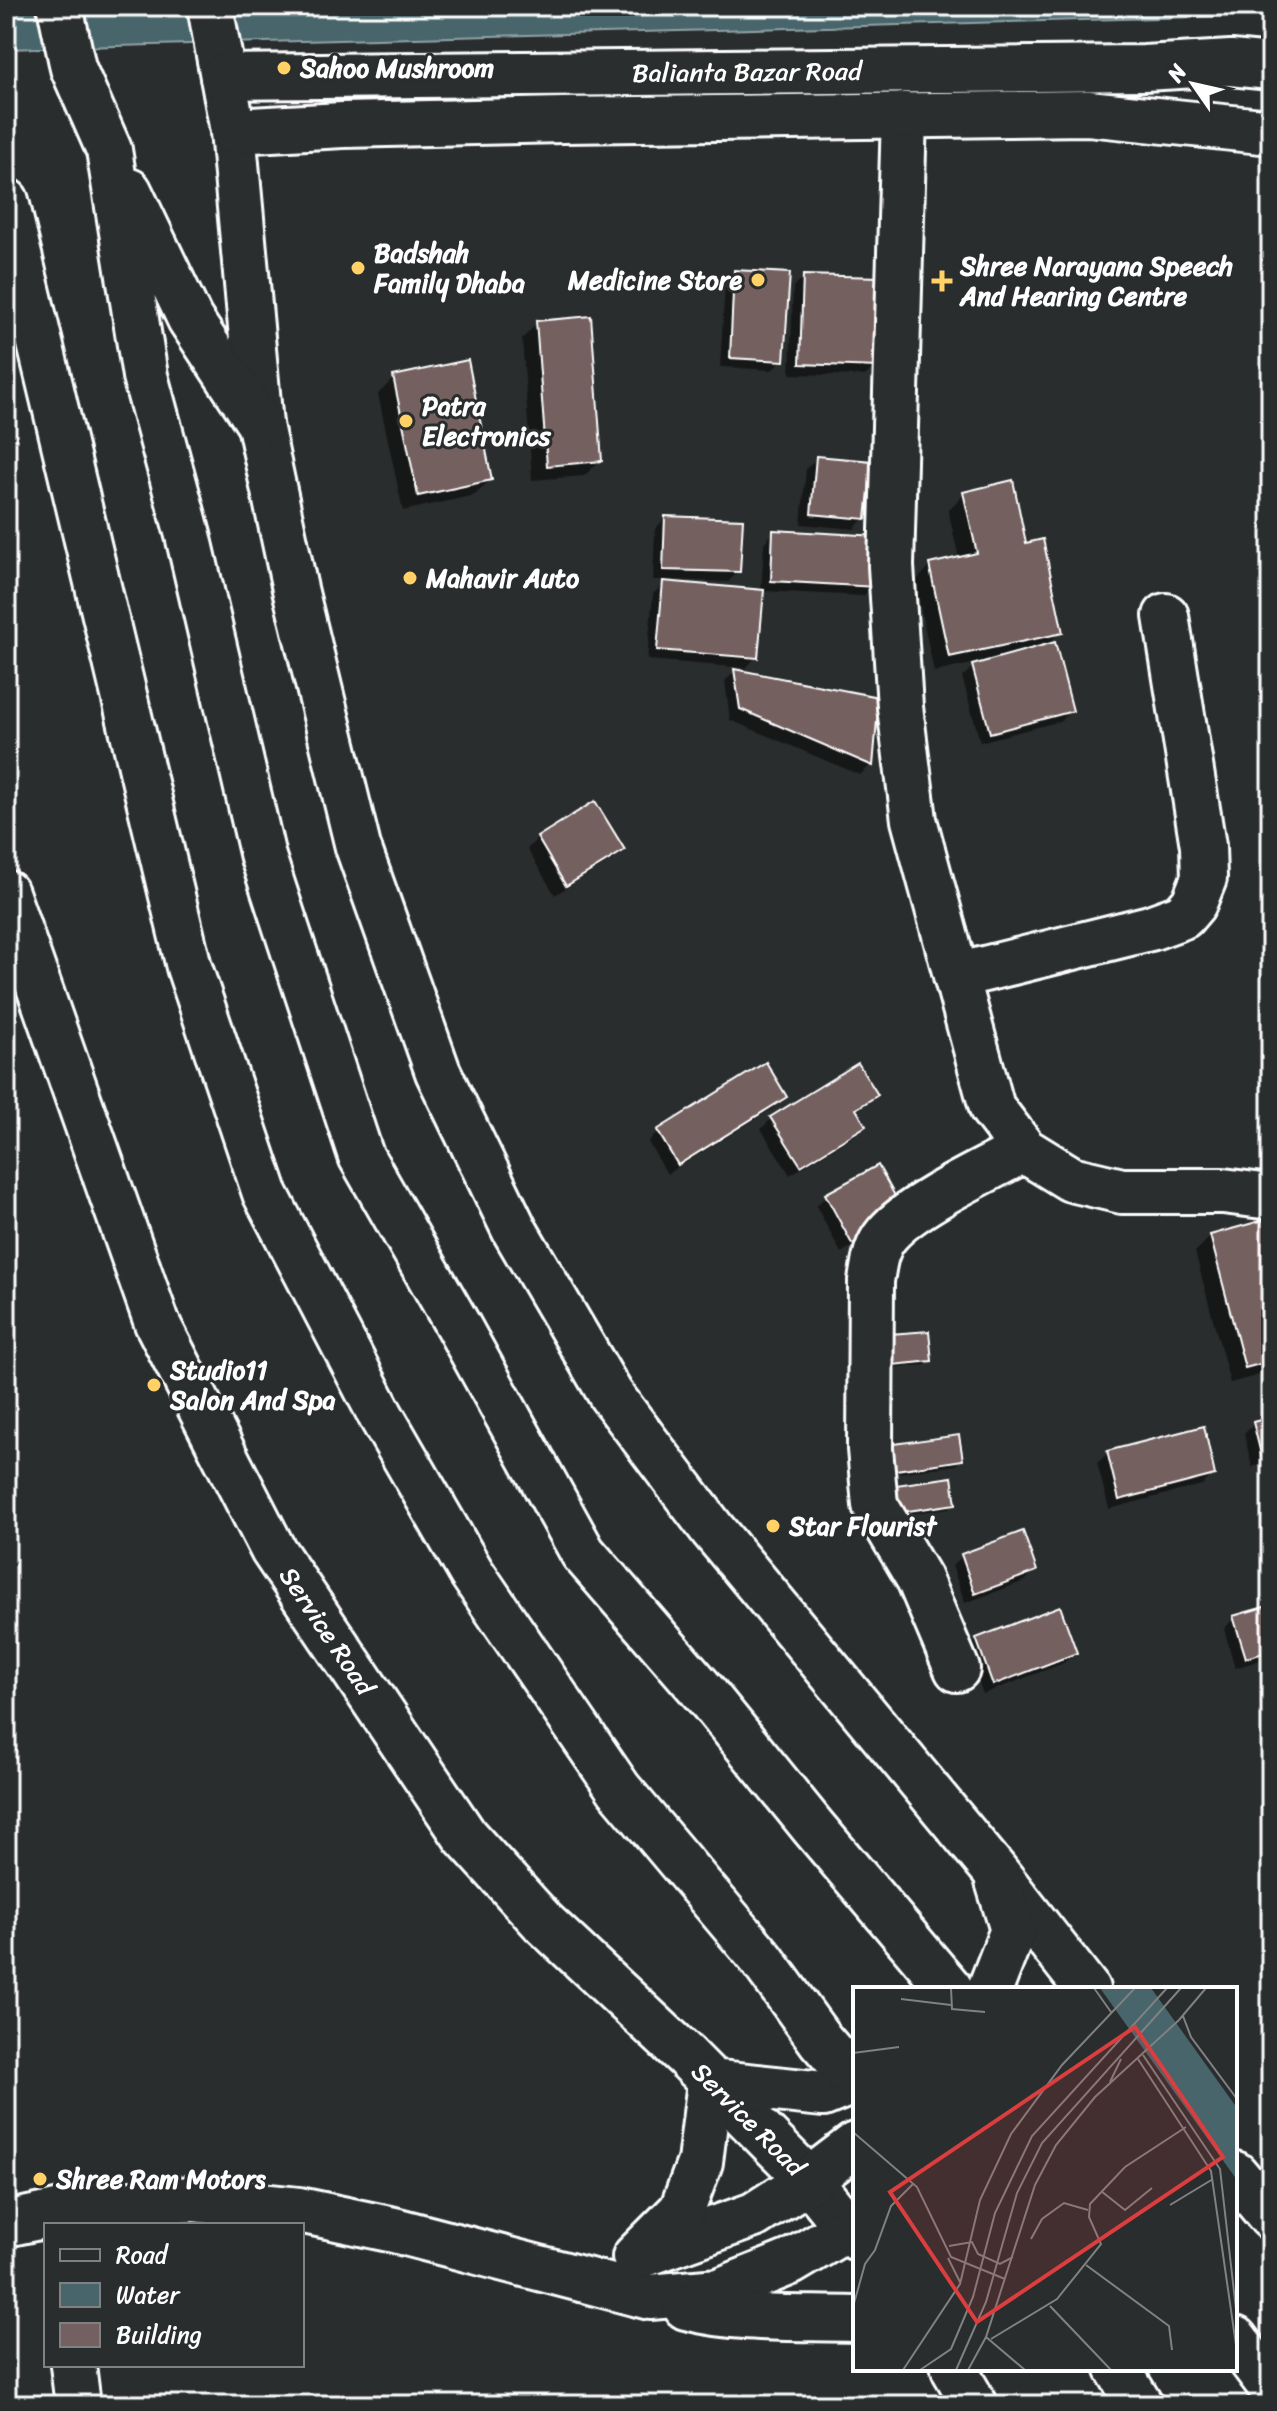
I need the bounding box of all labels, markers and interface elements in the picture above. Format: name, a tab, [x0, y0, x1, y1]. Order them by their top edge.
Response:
north arrow	[1153, 44, 1233, 124]
place label: Sahoo Mushroom	[299, 45, 494, 91]
street label: Balianta Bazar Road	[632, 48, 864, 96]
text: N	[1156, 55, 1198, 91]
marker: Sahoo Mushroom	[275, 59, 293, 77]
place label: Badshah Family Dhaba	[373, 230, 525, 306]
place label: Shree Narayana Speech And Hearing Centre	[959, 243, 1233, 319]
place label: Medicine Store	[567, 257, 742, 303]
marker: Badshah Family Dhaba	[349, 259, 367, 277]
marker: Shree Narayana Speech And Hearing Centre	[931, 270, 953, 292]
marker: Medicine Store	[749, 271, 767, 289]
place label: Patra Electronics	[422, 383, 552, 459]
marker: Patra Electronics	[397, 412, 415, 430]
place label: Mahavir Auto	[425, 555, 580, 601]
marker: Mahavir Auto	[401, 569, 419, 587]
place label: Studio11 Salon And Spa	[169, 1347, 336, 1423]
marker: Studio11 Salon And Spa	[145, 1376, 163, 1394]
place label: Star Flourist	[788, 1503, 938, 1549]
marker: Star Flourist	[764, 1517, 782, 1535]
street label: Service Road	[267, 1557, 389, 1707]
inset map	[853, 1987, 1237, 2371]
street label: Service Road	[680, 2050, 818, 2189]
place label: Shree Ram Motors	[55, 2156, 267, 2202]
marker: Shree Ram Motors	[31, 2170, 49, 2188]
legend	[44, 2223, 304, 2367]
text: Road	[116, 2234, 170, 2276]
text: Water	[116, 2274, 181, 2316]
text: Building	[116, 2314, 202, 2356]

